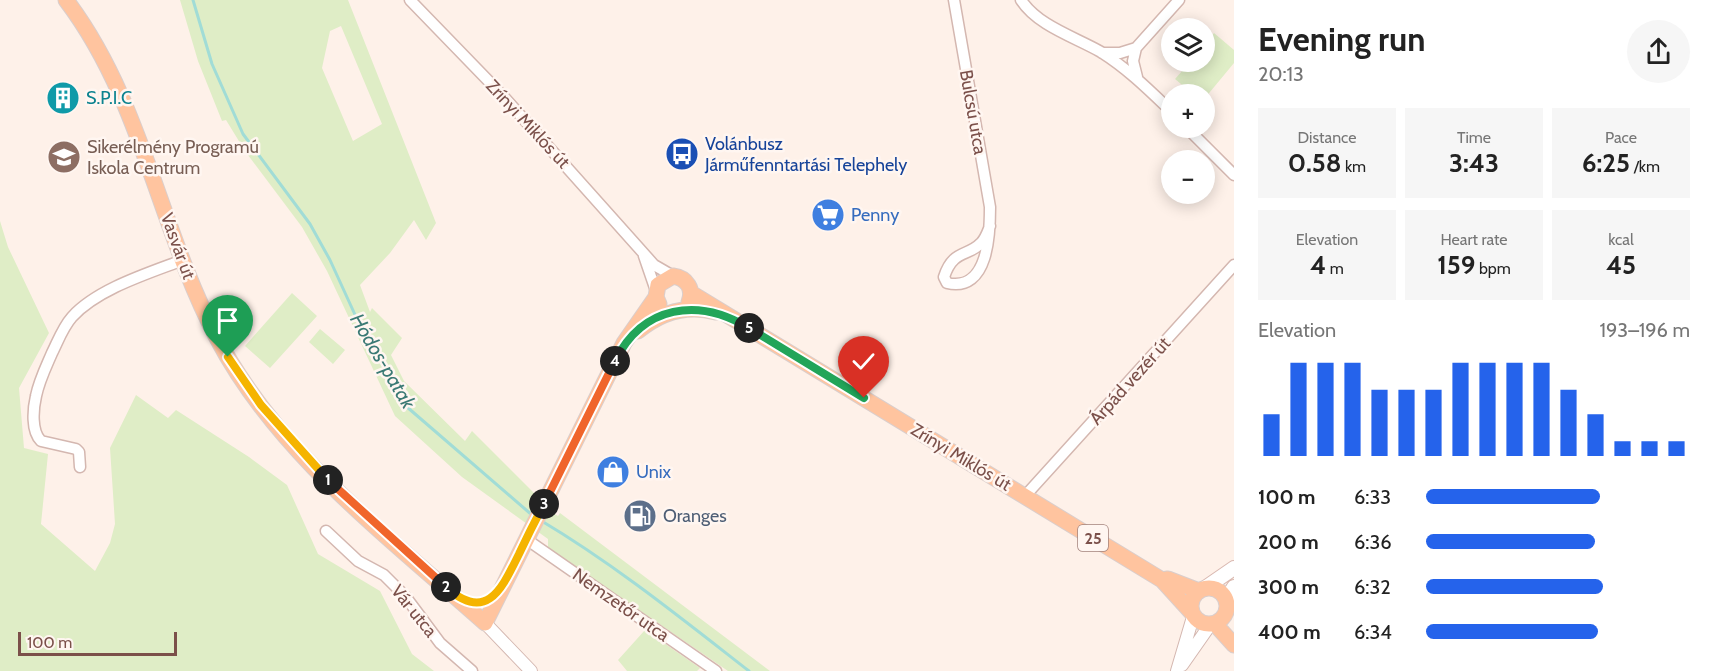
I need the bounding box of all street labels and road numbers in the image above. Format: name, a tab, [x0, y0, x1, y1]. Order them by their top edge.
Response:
street label: Bulcsú utca	[955, 68, 991, 156]
street label: Zrínyi Miklós út	[481, 75, 575, 173]
street label: Vasvár út	[156, 210, 200, 282]
street label: Árpád vezér út	[1085, 333, 1175, 429]
street label: Zrínyi Miklós út	[907, 418, 1015, 496]
road number: 25	[1078, 525, 1108, 551]
street label: Nemzetőr utca	[568, 564, 674, 647]
street label: Vár utca	[386, 580, 442, 642]

